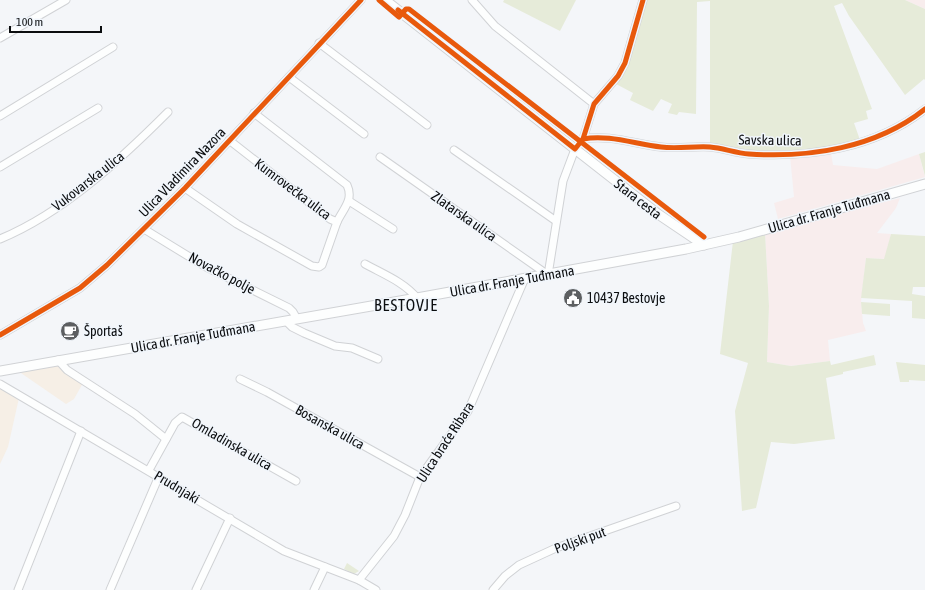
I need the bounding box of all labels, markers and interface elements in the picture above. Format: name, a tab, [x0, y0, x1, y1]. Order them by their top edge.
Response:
scale bar	[10, 8, 101, 34]
text: 100 m	[16, 15, 43, 29]
street label: Ulica Vladimira Nazora	[135, 124, 229, 220]
street label: Savska ulica	[738, 131, 802, 149]
street label: Vukovarska ulica	[49, 148, 127, 214]
street label: Kumrovečka ulica	[252, 155, 334, 223]
street label: Stara cesta	[611, 176, 665, 222]
street label: Ulica dr. Franje Tuđmana	[766, 186, 892, 236]
street label: Zlatarska ulica	[428, 188, 500, 244]
street label: Novačko polje	[186, 249, 258, 297]
street label: Ulica dr. Franje Tuđmana	[448, 262, 576, 300]
public building icon: 10437 Bestovje	[562, 287, 584, 309]
place label: 10437 Bestovje	[587, 290, 665, 306]
district label: BESTOVJE	[374, 296, 438, 314]
street label: Ulica dr. Franje Tuđmana	[129, 318, 257, 356]
cafe icon: Športaš	[59, 320, 81, 342]
place label: Športaš	[84, 323, 123, 339]
street label: Ulica braće Ribara	[413, 399, 477, 485]
street label: Bosanska ulica	[293, 401, 367, 453]
street label: Omladinska ulica	[189, 415, 275, 473]
street label: Prudnjaki	[152, 467, 202, 507]
street label: Poljski put	[552, 523, 608, 557]

